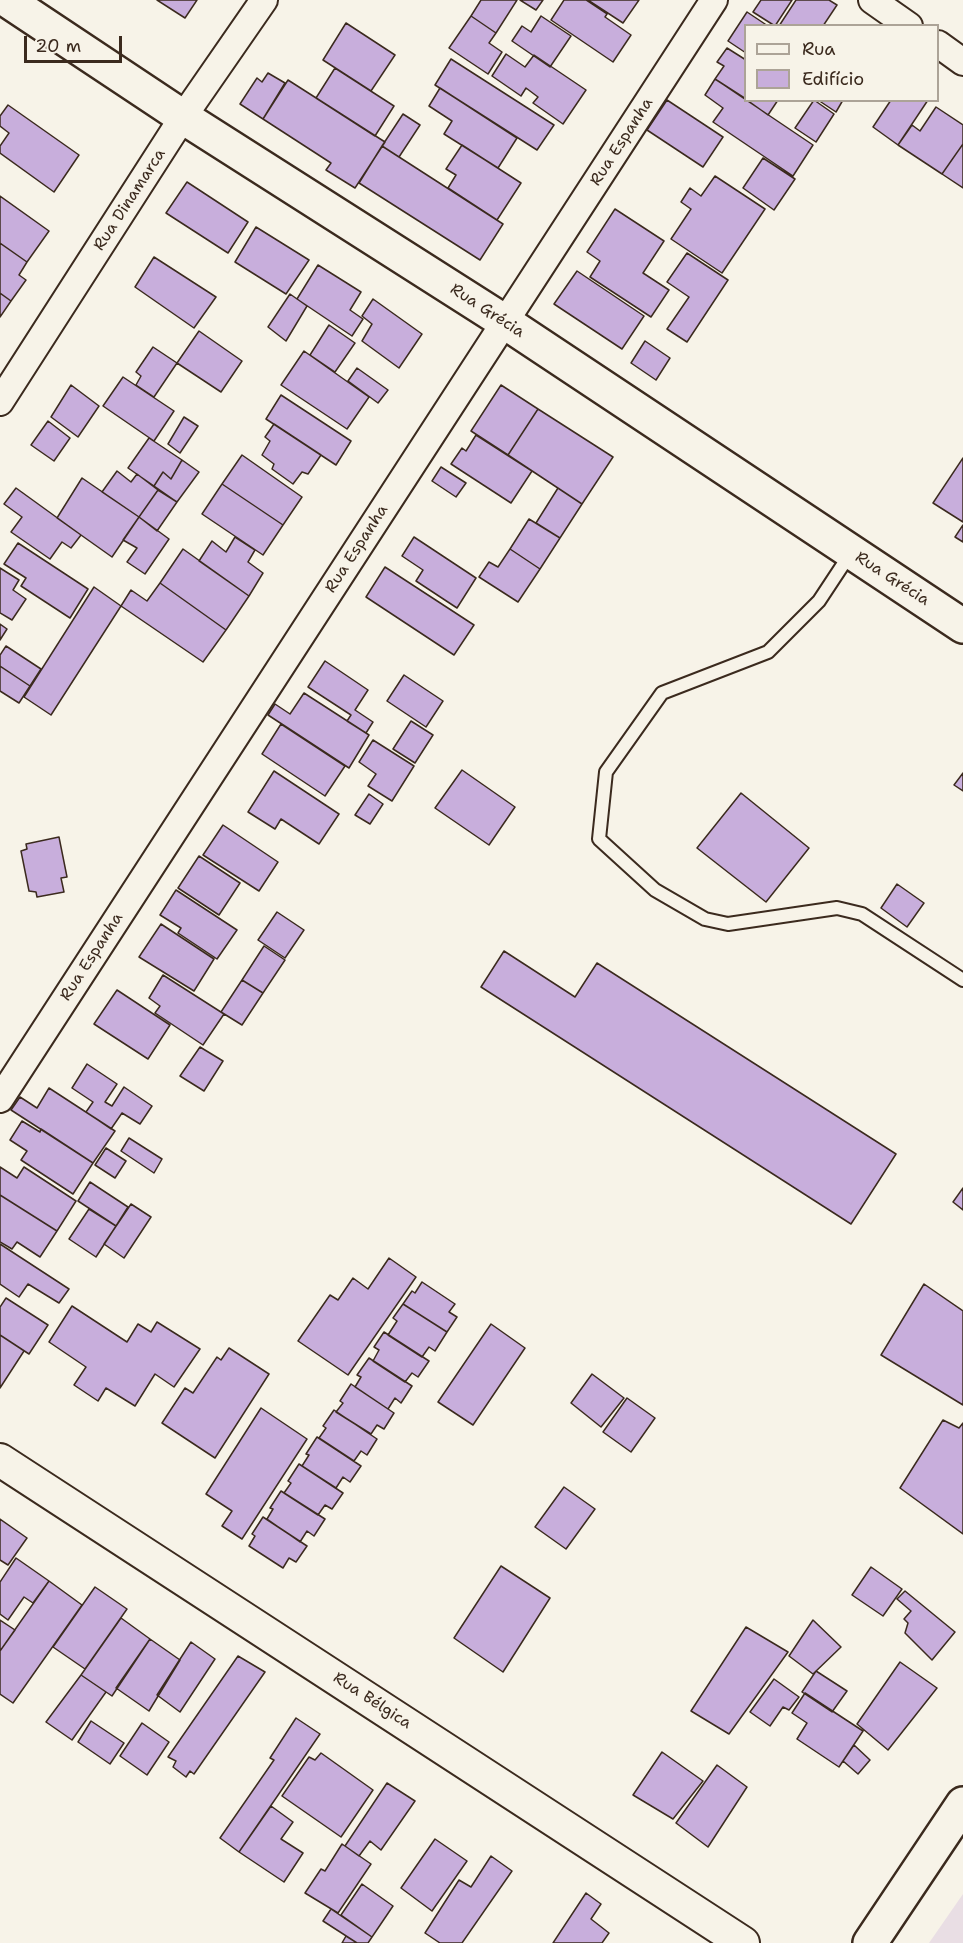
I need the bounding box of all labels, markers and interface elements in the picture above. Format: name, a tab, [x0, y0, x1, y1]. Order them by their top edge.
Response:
scale bar	[27, 24, 124, 62]
legend	[744, 24, 939, 102]
text: 20 m	[35, 34, 81, 58]
text: Rua	[802, 37, 835, 61]
text: Edifício	[802, 67, 864, 91]
street label: Rua Espanha	[586, 94, 658, 190]
street label: Rua Dinamarca	[90, 145, 170, 255]
street label: Rua Grécia	[446, 280, 528, 342]
street label: Rua Espanha	[321, 501, 393, 597]
street label: Rua Grécia	[851, 548, 933, 610]
street label: Rua Espanha	[56, 909, 128, 1005]
street label: Rua Bélgica	[329, 1669, 415, 1733]

